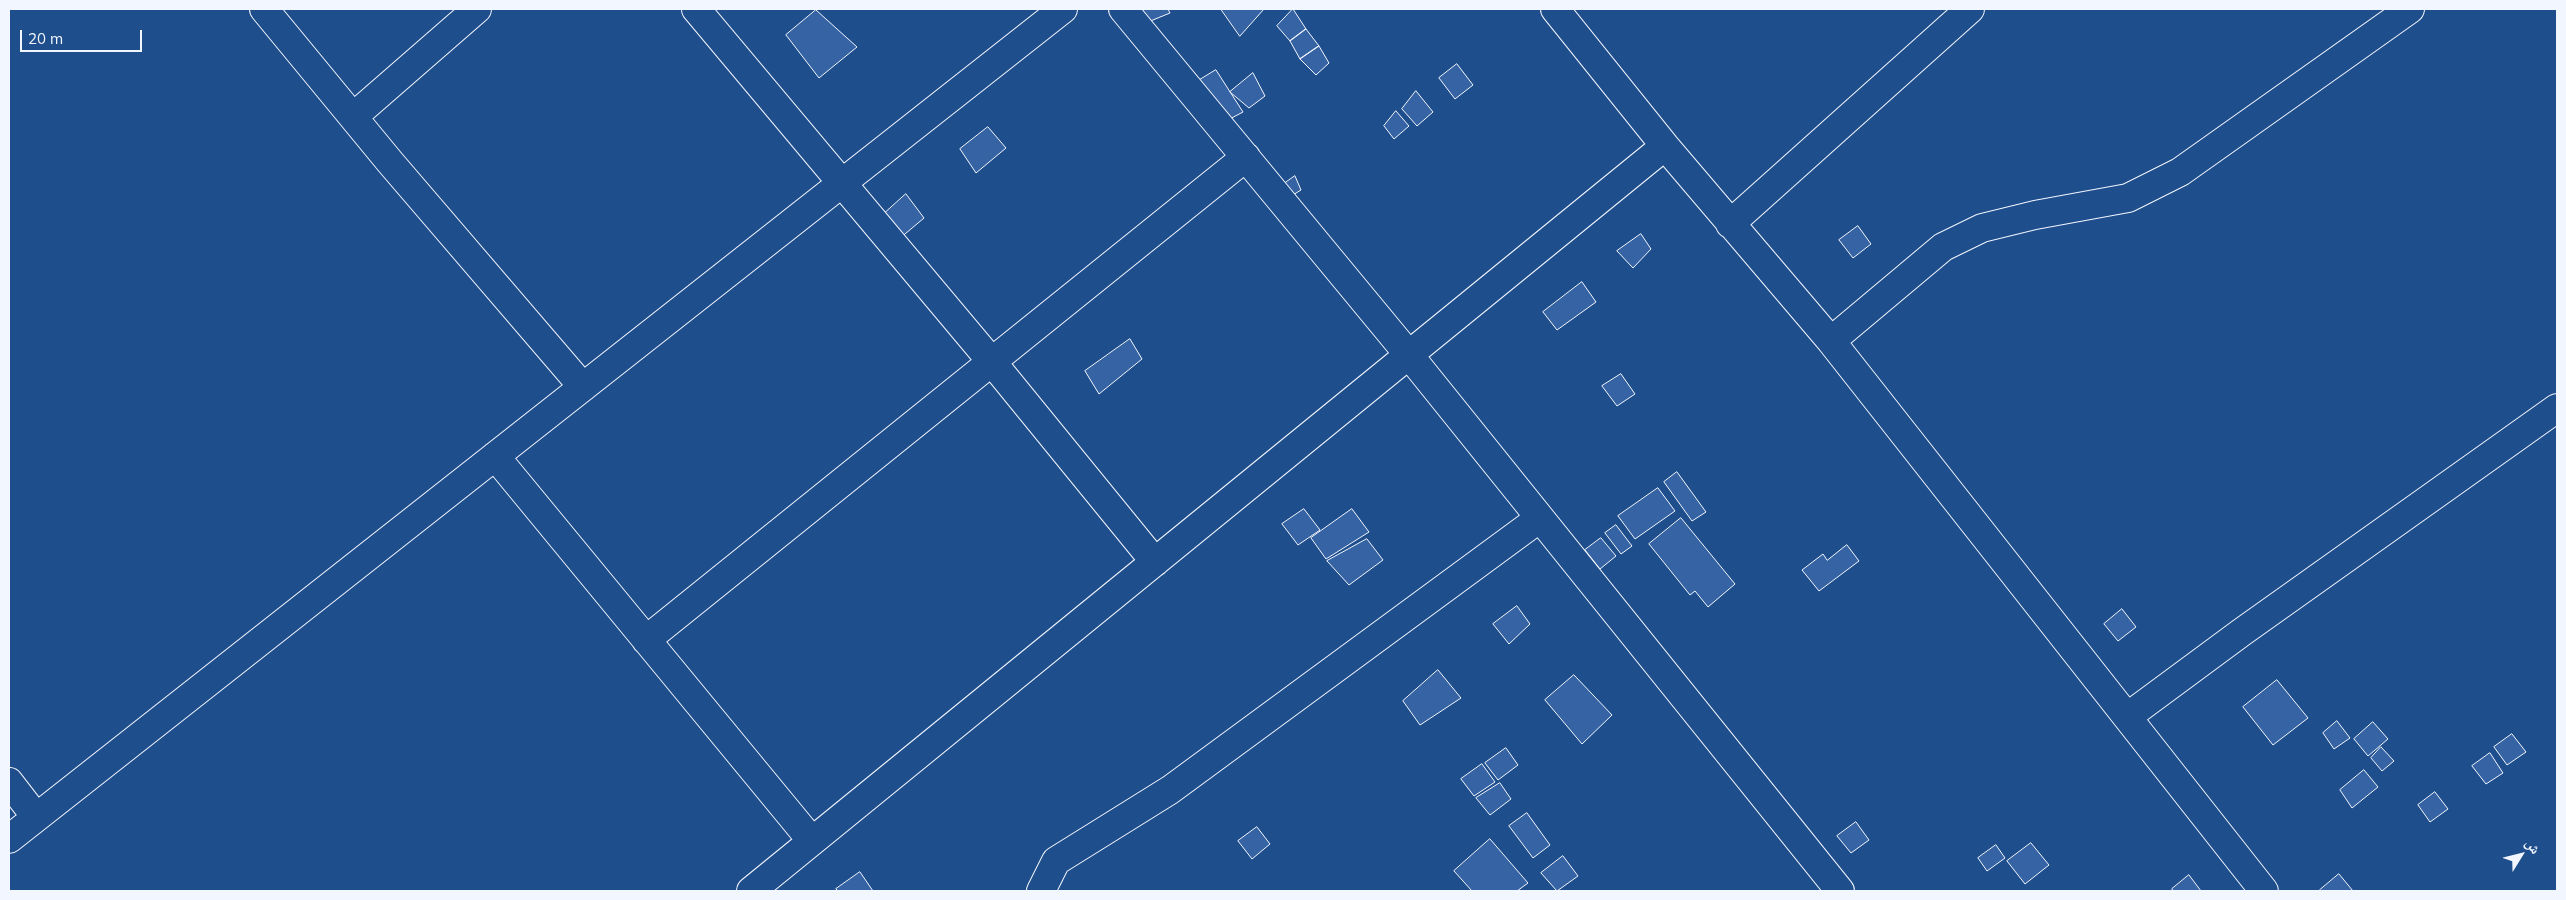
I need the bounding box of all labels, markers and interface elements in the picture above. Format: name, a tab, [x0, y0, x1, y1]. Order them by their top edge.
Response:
scale bar	[22, 20, 145, 52]
text: 20 m	[28, 29, 63, 48]
north arrow	[2496, 830, 2546, 880]
text: ش	[2521, 835, 2545, 857]

